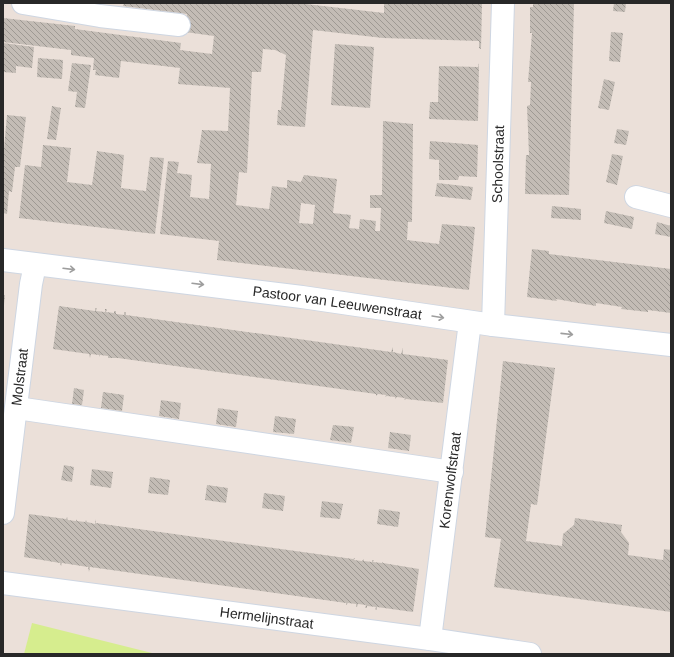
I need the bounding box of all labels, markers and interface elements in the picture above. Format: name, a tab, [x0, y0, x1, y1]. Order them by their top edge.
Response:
street label: Schoolstraat	[489, 125, 507, 203]
one-way arrow	[62, 266, 75, 273]
one-way arrow	[192, 281, 205, 288]
street label: Pastoor van Leeuwenstraat	[252, 283, 423, 322]
one-way arrow	[431, 313, 444, 321]
one-way arrow	[560, 330, 573, 337]
street label: Molstraat	[8, 347, 31, 407]
street label: Korenwolfstraat	[436, 431, 464, 530]
street label: Hermelijnstraat	[219, 604, 315, 632]

